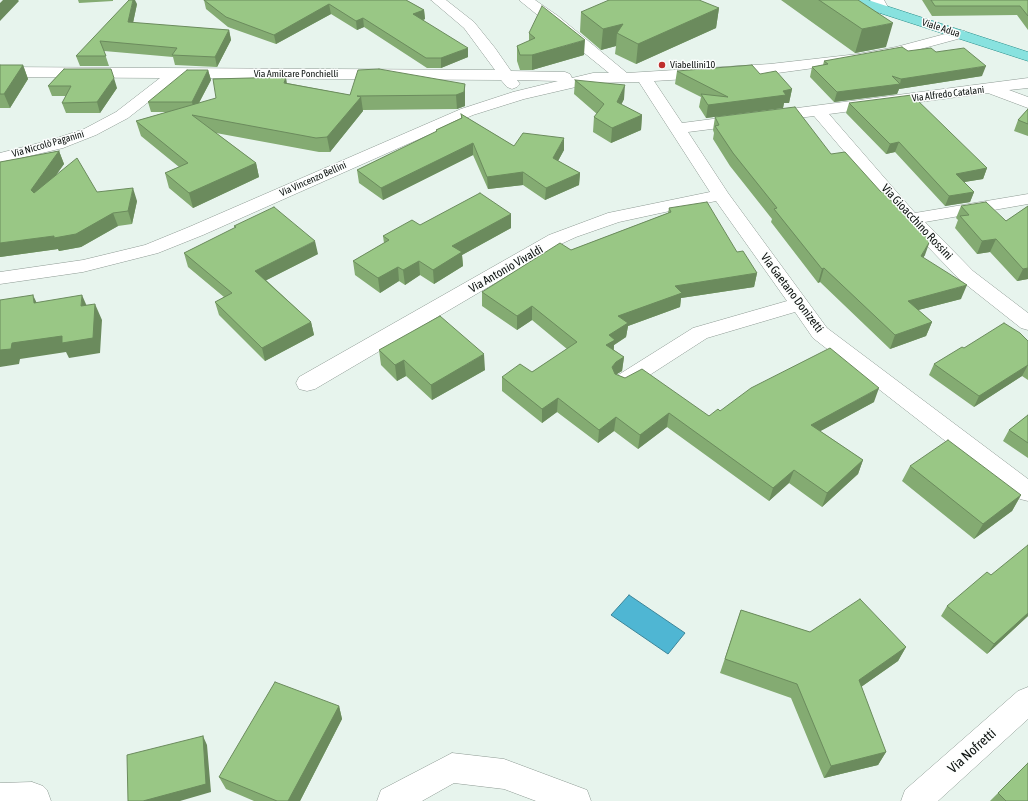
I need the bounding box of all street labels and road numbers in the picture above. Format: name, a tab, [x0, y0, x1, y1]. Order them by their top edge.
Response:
street label: Viale Adua	[920, 16, 962, 40]
street label: Via Amilcare Ponchielli	[254, 68, 338, 80]
street label: Via Alfredo Catalani	[911, 84, 985, 104]
street label: Via Niccolò Paganini	[11, 128, 85, 160]
street label: Via Vincenzo Bellini	[278, 159, 348, 199]
street label: Via Gioacchino Rossini	[878, 181, 956, 263]
street label: Via Antonio Vivaldi	[466, 242, 546, 296]
street label: Via Gaetano Donizetti	[757, 250, 827, 336]
street label: Via Nofretti	[944, 725, 1000, 777]

